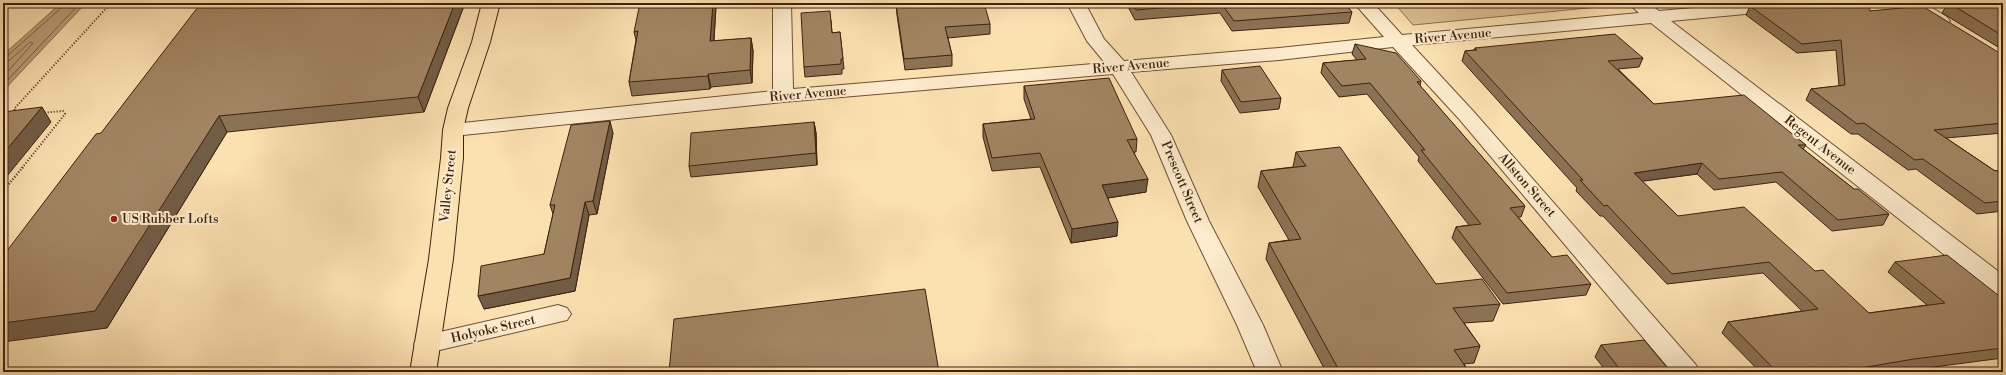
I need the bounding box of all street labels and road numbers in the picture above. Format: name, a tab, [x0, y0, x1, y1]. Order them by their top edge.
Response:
street label: River Avenue	[1414, 25, 1493, 47]
street label: River Avenue	[1092, 55, 1171, 77]
street label: River Avenue	[769, 83, 848, 105]
street label: Regent Avenue	[1781, 112, 1859, 178]
street label: Prescott Street	[1158, 139, 1207, 226]
street label: Valley Street	[436, 148, 460, 224]
street label: Allston Street	[1494, 149, 1560, 221]
street label: Holyoke Street	[449, 311, 537, 346]

